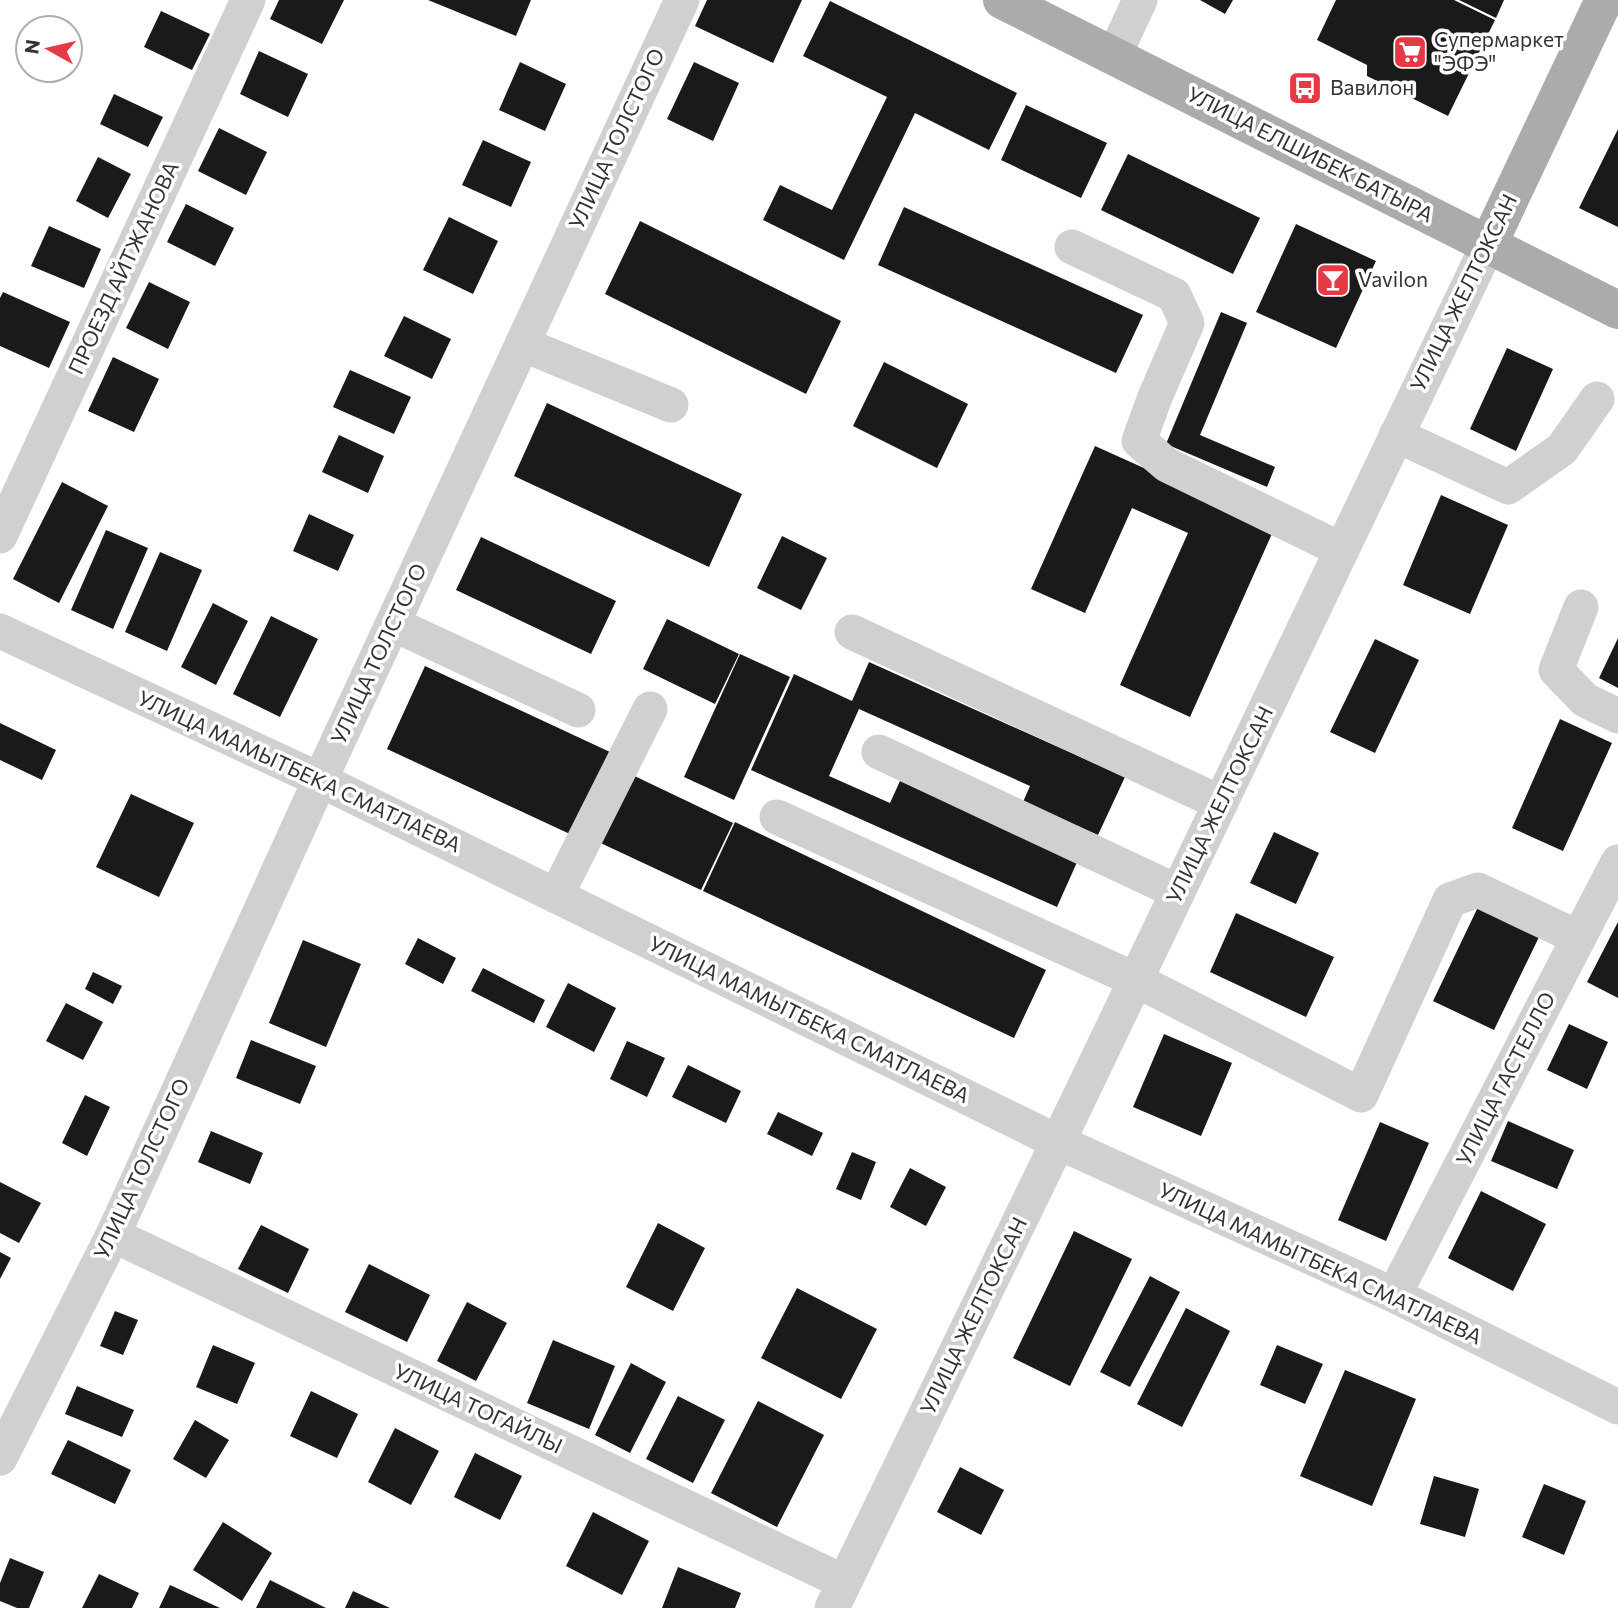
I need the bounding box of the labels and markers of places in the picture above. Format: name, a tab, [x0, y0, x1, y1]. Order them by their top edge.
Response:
place label: Супермаркет "ЭФЭ"	[1434, 26, 1564, 75]
supermarket icon: Супермаркет "ЭФЭ"	[1391, 33, 1429, 71]
bus stop icon: Вавилон	[1286, 69, 1324, 107]
place label: Вавилон	[1330, 74, 1414, 99]
bar icon: Vavilon	[1314, 261, 1352, 299]
place label: Vavilon	[1358, 266, 1428, 291]

